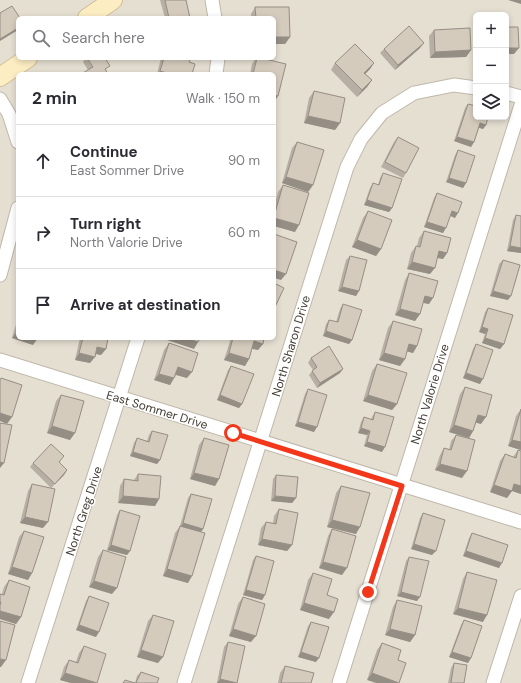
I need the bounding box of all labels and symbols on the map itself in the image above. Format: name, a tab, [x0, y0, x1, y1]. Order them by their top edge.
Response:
street label: North Sharon Drive	[268, 293, 314, 398]
street label: North Valorie Drive	[407, 342, 453, 446]
street label: East Sommer Drive	[104, 387, 210, 433]
route start	[224, 424, 242, 442]
street label: North Greg Drive	[62, 464, 106, 558]
route end	[359, 583, 377, 601]

